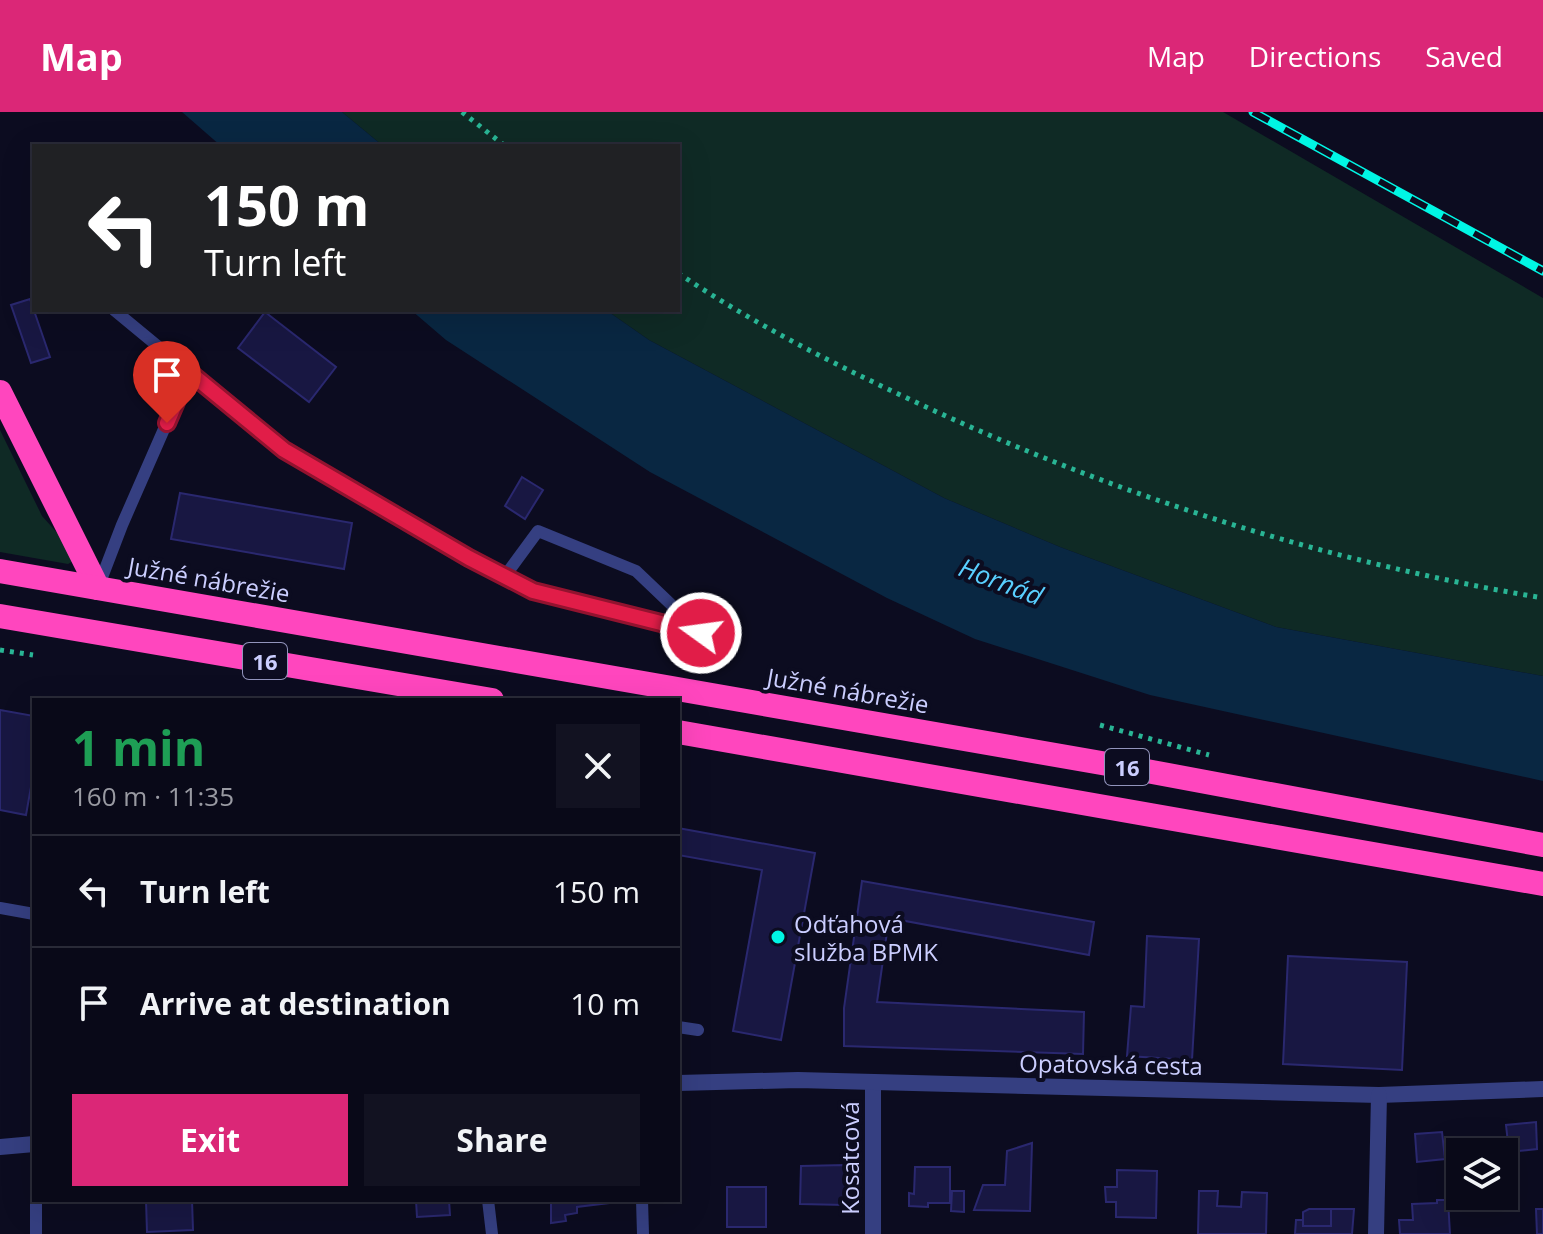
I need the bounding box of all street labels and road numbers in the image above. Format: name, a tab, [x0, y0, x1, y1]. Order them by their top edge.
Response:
street label: Južné nábrežie	[124, 548, 292, 609]
road number: 16	[243, 643, 287, 679]
street label: Južné nábrežie	[763, 659, 931, 720]
road number: 16	[1105, 749, 1149, 785]
street label: Opatovská cesta	[1019, 1046, 1203, 1082]
street label: Kosatcová	[833, 1101, 866, 1215]

